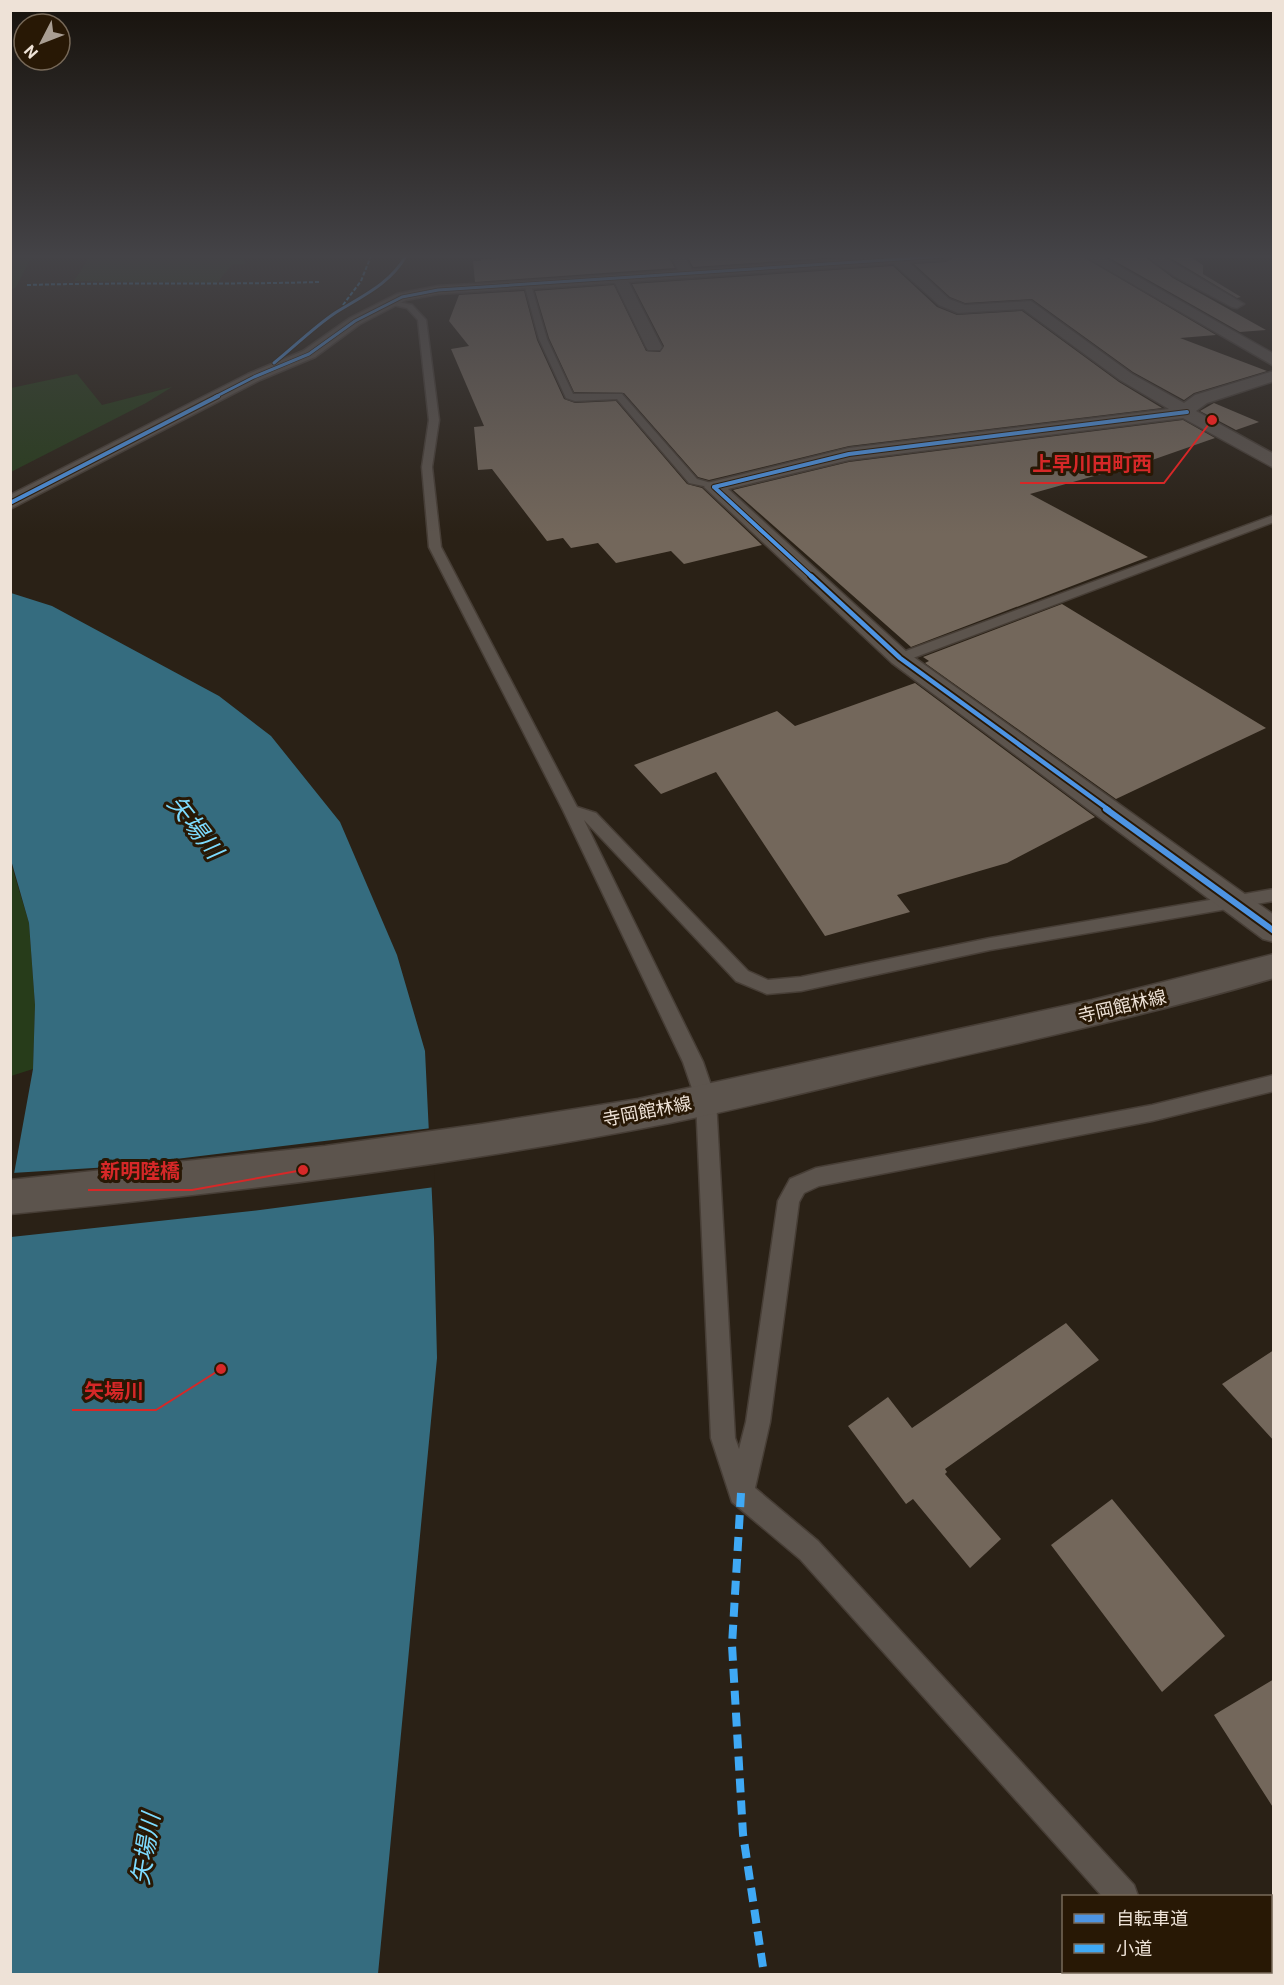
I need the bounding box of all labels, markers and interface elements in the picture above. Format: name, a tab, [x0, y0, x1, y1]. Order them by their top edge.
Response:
north arrow	[12, 12, 72, 72]
text: N	[20, 41, 42, 62]
callout: 上早川田町西	[1020, 445, 1164, 483]
text: 上早川田町西	[1032, 452, 1152, 476]
water label: 矢場川	[162, 790, 230, 866]
street label: 寺岡館林線	[1076, 986, 1168, 1026]
street label: 寺岡館林線	[601, 1092, 693, 1130]
callout: 新明陸橋	[88, 1152, 192, 1190]
text: 新明陸橋	[100, 1159, 180, 1183]
callout: 矢場川	[72, 1372, 156, 1410]
text: 矢場川	[84, 1379, 144, 1403]
water label: 矢場川	[127, 1808, 166, 1887]
legend	[1062, 1895, 1272, 1973]
text: 自転車道	[1116, 1908, 1188, 1929]
text: 小道	[1116, 1938, 1152, 1959]

